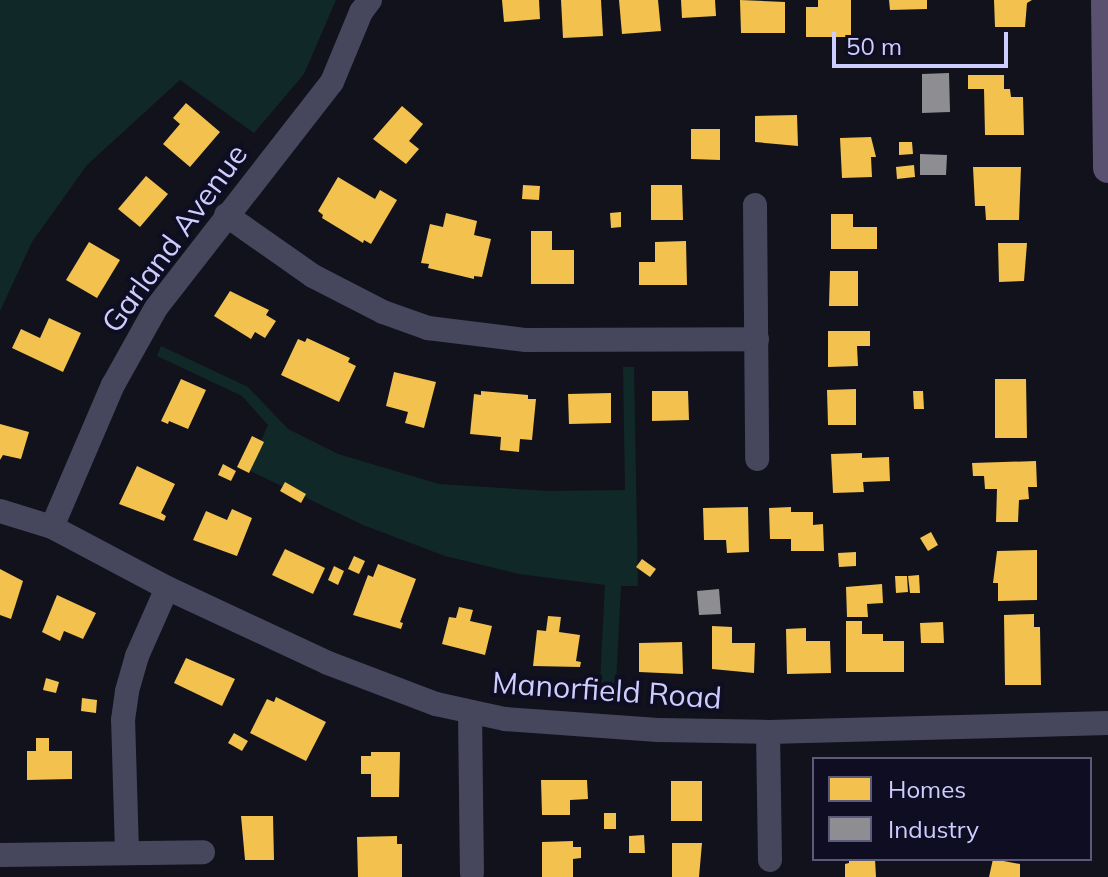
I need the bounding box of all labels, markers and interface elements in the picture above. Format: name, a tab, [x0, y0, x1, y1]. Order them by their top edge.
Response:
scale bar	[836, 16, 1012, 66]
text: 50 m	[846, 31, 902, 61]
street label: Garland Avenue	[94, 137, 254, 339]
street label: Manorfield Road	[491, 664, 723, 716]
legend	[812, 757, 1092, 861]
text: Homes	[888, 774, 966, 804]
text: Industry	[888, 814, 979, 844]

